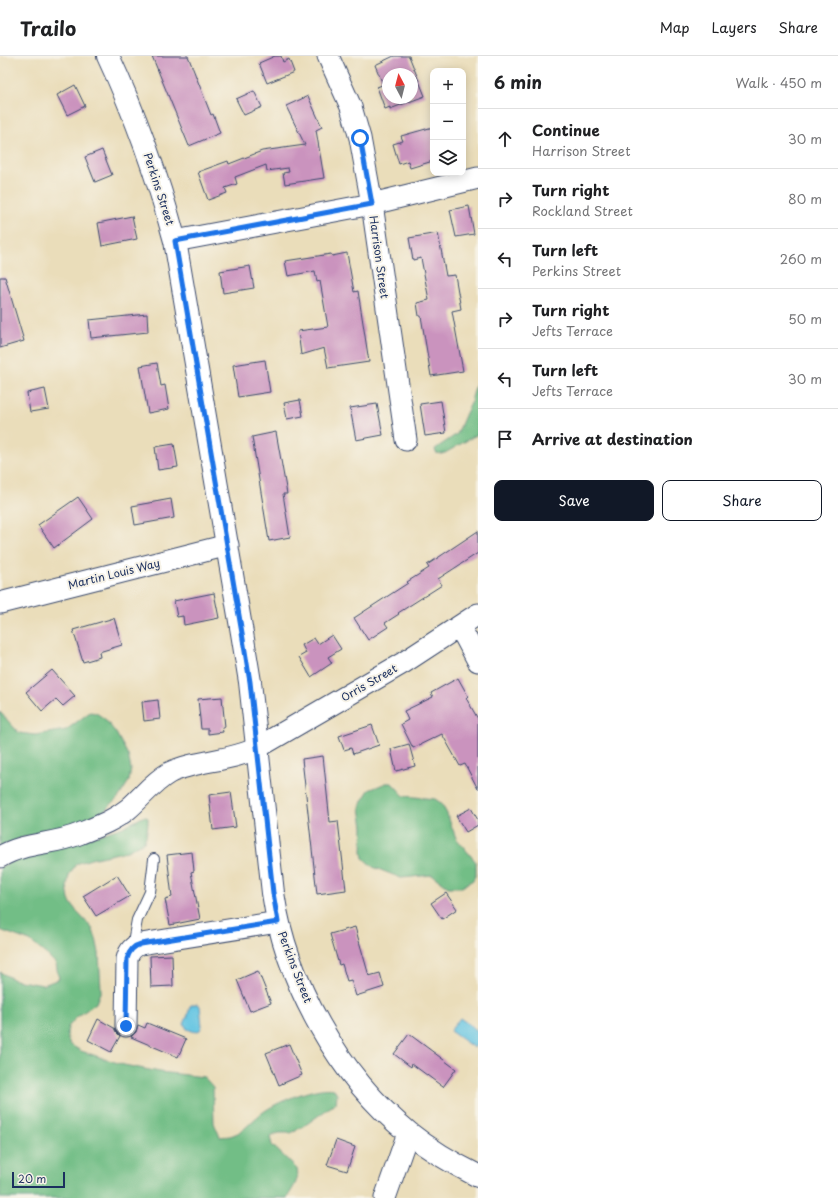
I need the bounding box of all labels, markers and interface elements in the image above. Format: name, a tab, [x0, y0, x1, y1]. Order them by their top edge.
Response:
text: Trailo	[20, 14, 76, 42]
text: Map	[660, 17, 690, 38]
text: Layers	[712, 17, 757, 38]
text: Share	[779, 17, 818, 38]
north arrow	[382, 68, 418, 104]
map controls	[430, 68, 466, 176]
button: +	[430, 68, 466, 104]
text: 6 min	[494, 69, 542, 95]
text: Walk · 450 m	[736, 73, 822, 92]
button: −	[430, 104, 466, 140]
text: Continue	[532, 118, 600, 141]
icon: ahead	[494, 128, 516, 150]
route start	[351, 129, 369, 147]
text: 30 m	[788, 129, 822, 148]
button: layers	[430, 140, 466, 176]
text: Harrison Street	[532, 141, 630, 160]
street label: Perkins Street	[140, 150, 179, 228]
text: Turn right	[532, 178, 609, 201]
icon: right	[494, 188, 516, 210]
text: 80 m	[788, 189, 822, 208]
text: Rockland Street	[532, 201, 633, 220]
street label: Harrison Street	[365, 214, 394, 300]
text: Turn left	[532, 238, 598, 261]
icon: left	[494, 248, 516, 270]
text: 260 m	[780, 249, 822, 268]
text: Perkins Street	[532, 261, 621, 280]
text: Turn right	[532, 298, 609, 321]
icon: right	[494, 308, 516, 330]
text: 50 m	[788, 309, 822, 328]
text: Jefts Terrace	[532, 321, 613, 340]
text: Turn left	[532, 358, 598, 381]
icon: left	[494, 368, 516, 390]
text: 30 m	[788, 369, 822, 388]
text: Jefts Terrace	[532, 381, 613, 400]
text: Arrive at destination	[532, 427, 693, 450]
icon: arrive	[494, 428, 516, 450]
button: Save	[494, 480, 654, 521]
button: Share	[662, 480, 822, 521]
street label: Martin Louis Way	[66, 554, 162, 593]
street label: Orris Street	[337, 659, 401, 706]
street label: Perkins Street	[274, 929, 317, 1005]
route end	[117, 1017, 135, 1035]
scale bar	[12, 1170, 65, 1189]
text: 20 m	[18, 1170, 46, 1187]

